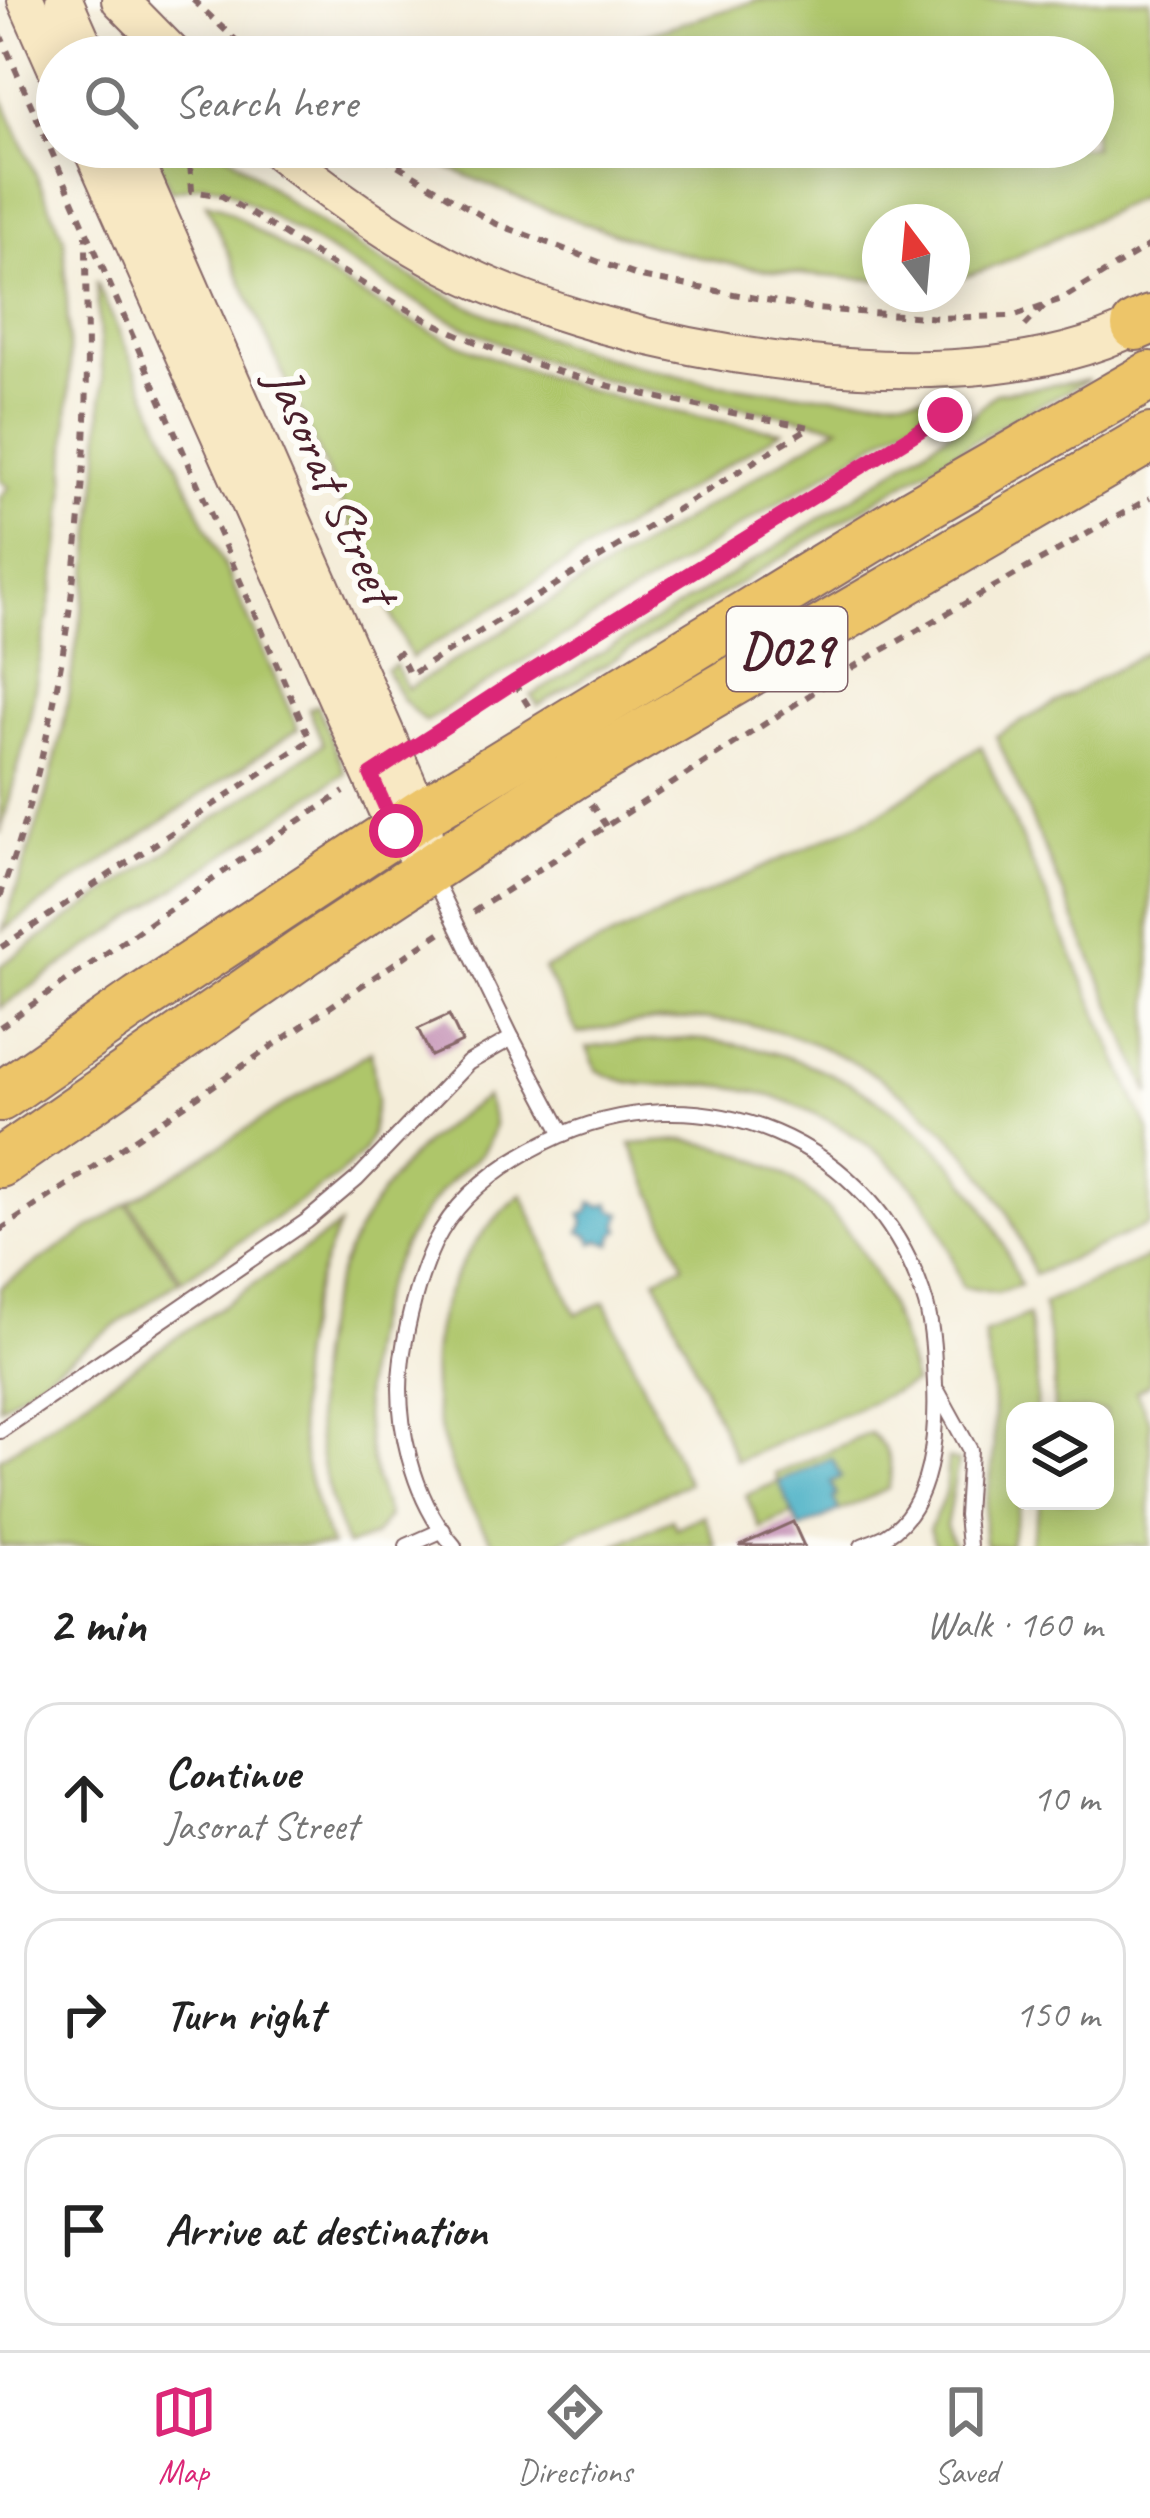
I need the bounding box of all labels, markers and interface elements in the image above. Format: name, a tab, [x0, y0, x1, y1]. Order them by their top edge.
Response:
search box	[36, 36, 1114, 168]
icon: search	[78, 69, 144, 135]
text: Search here	[174, 74, 357, 131]
north arrow	[862, 204, 970, 312]
street label: Jasorat Street	[250, 354, 415, 619]
route end	[918, 388, 972, 442]
road number: D029	[727, 607, 847, 691]
route start	[369, 804, 423, 858]
map controls	[1006, 1402, 1114, 1510]
button: layers	[1006, 1402, 1114, 1510]
text: 2 min	[48, 1592, 146, 1656]
text: Walk · 160 m	[926, 1600, 1102, 1649]
text: Continue	[165, 1745, 299, 1802]
icon: ahead	[51, 1765, 117, 1831]
text: 10 m	[1033, 1774, 1099, 1823]
text: Jasorat Street	[165, 1802, 358, 1851]
icon: right	[51, 1981, 117, 2047]
text: Turn right	[165, 1986, 323, 2043]
text: 150 m	[1015, 1990, 1099, 2039]
icon: arrive	[51, 2197, 117, 2263]
text: Arrive at destination	[165, 2202, 487, 2259]
tab: Map	[151, 2379, 217, 2493]
tab: Directions	[518, 2379, 632, 2493]
tab: Saved	[933, 2379, 999, 2493]

